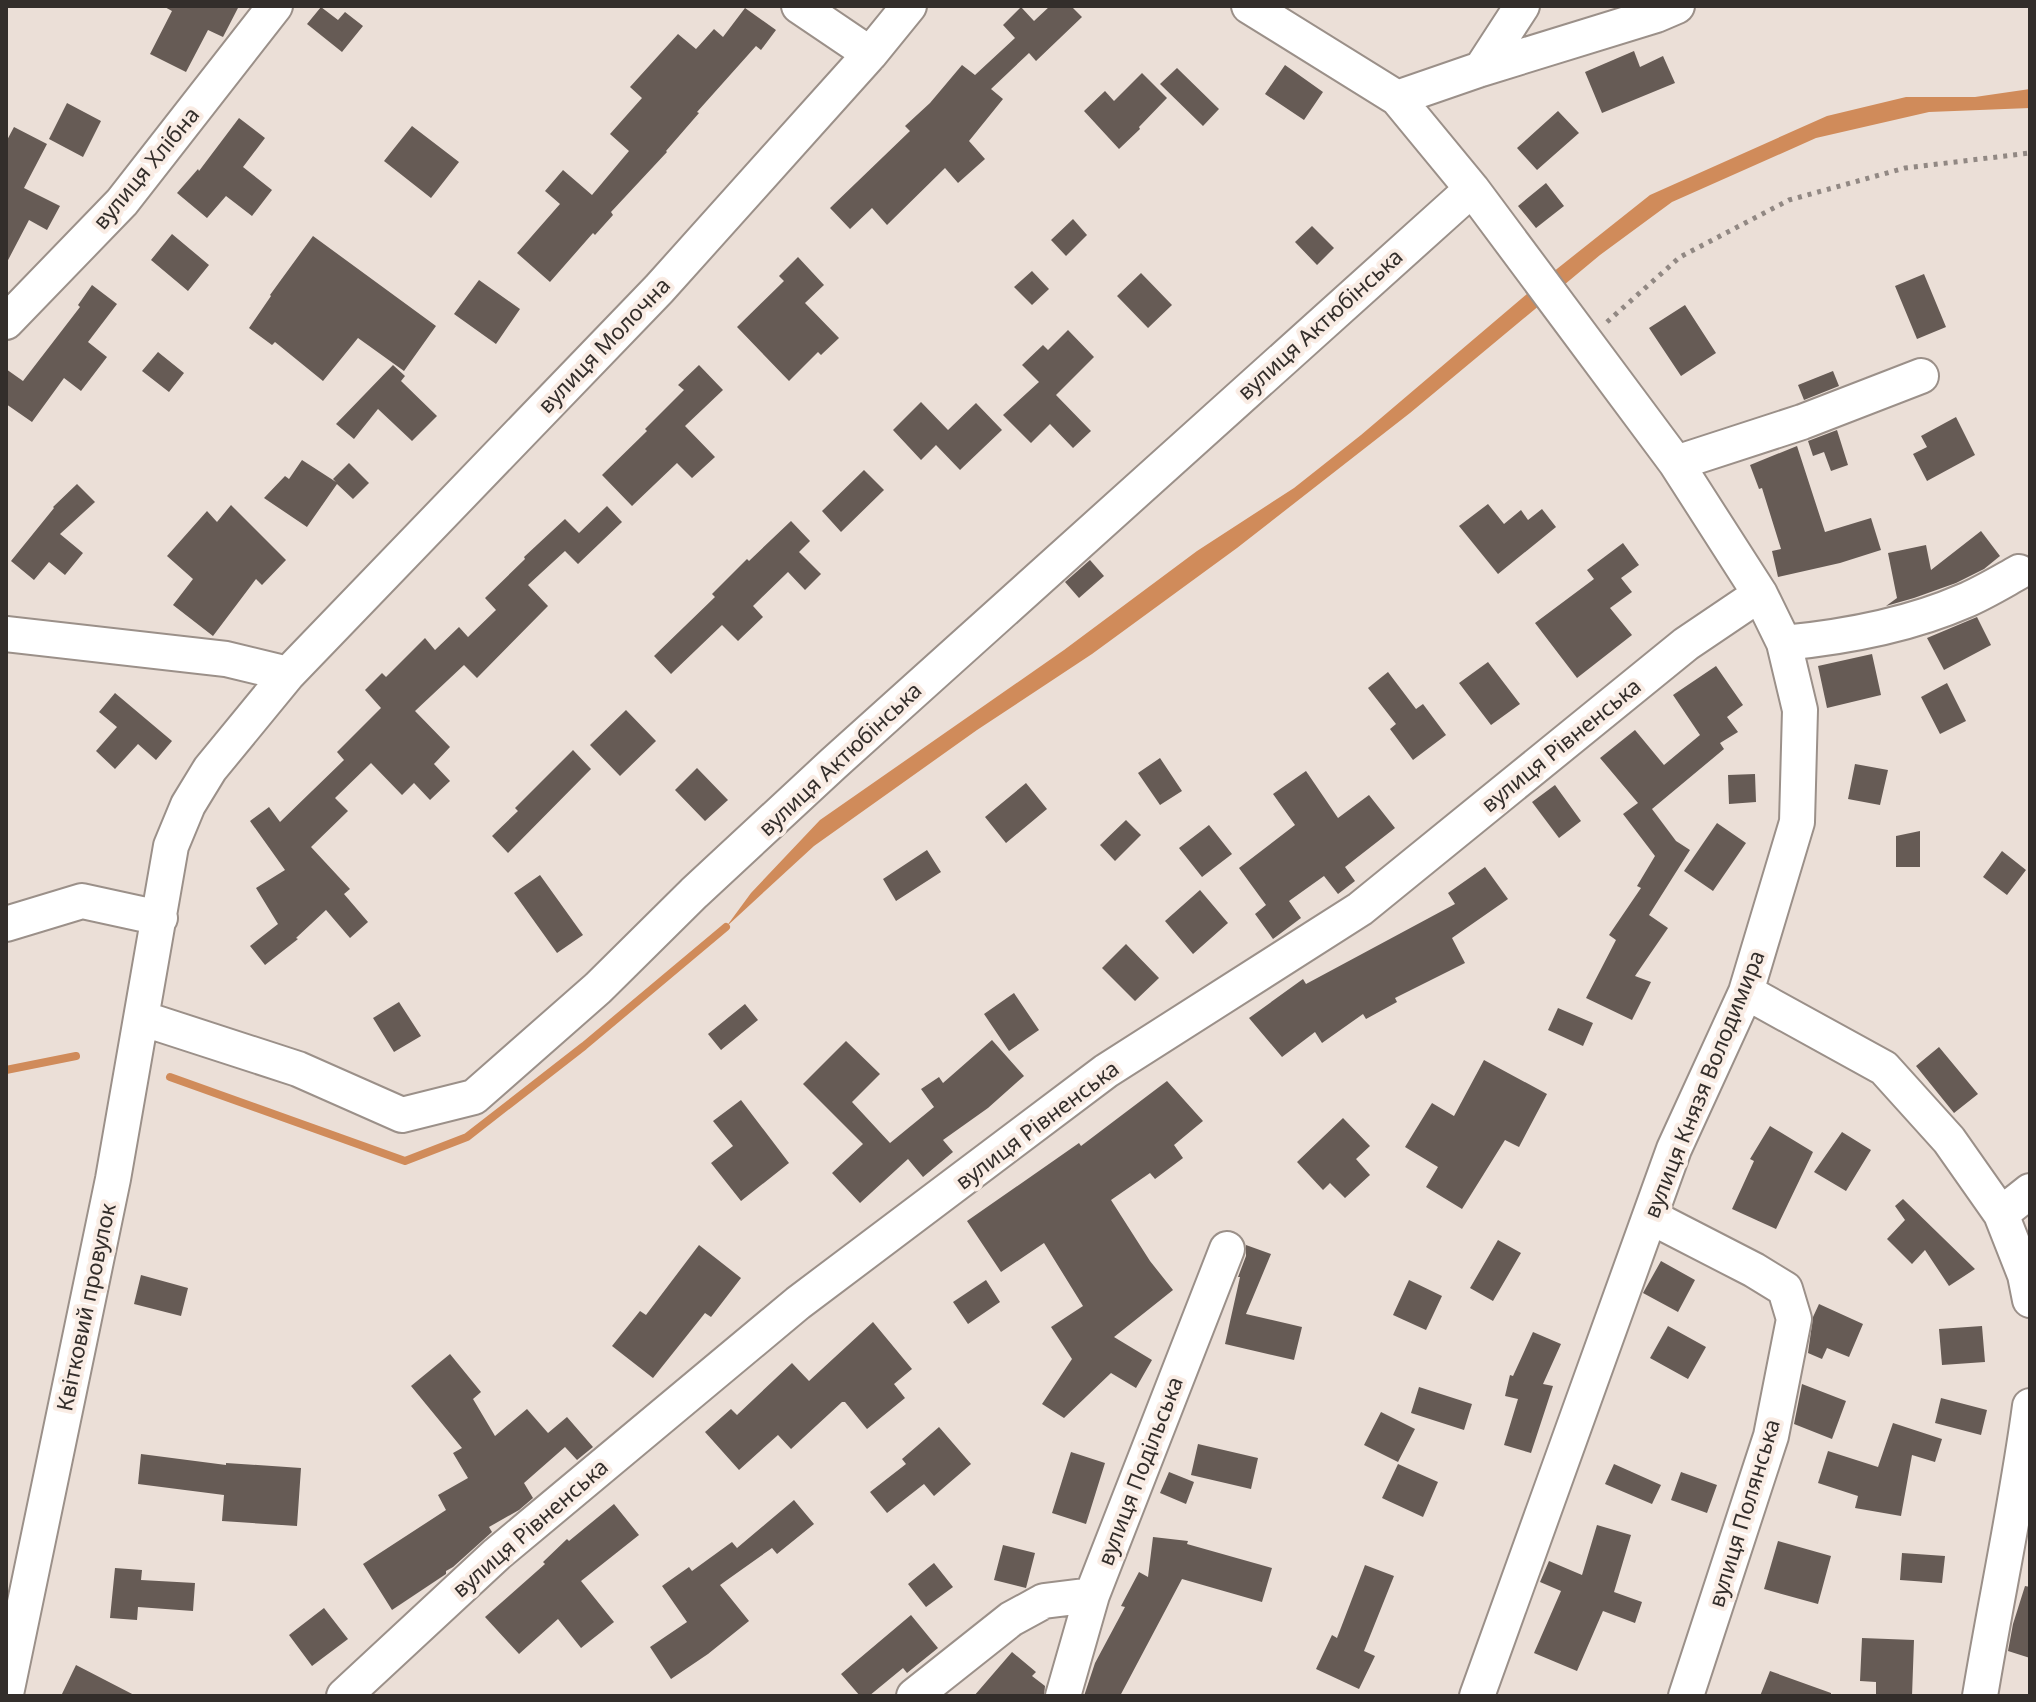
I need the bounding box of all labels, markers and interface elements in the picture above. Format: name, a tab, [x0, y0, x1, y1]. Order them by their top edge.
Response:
street label: вулиця Хлібна	[85, 100, 205, 235]
street label: вулиця Актюбінська	[1230, 241, 1408, 406]
street label: вулиця Молочна	[531, 270, 676, 419]
street label: вулиця Рівненська	[1474, 670, 1647, 818]
street label: вулиця Актюбінська	[751, 675, 927, 842]
street label: вулиця Князя Володимира	[1636, 945, 1771, 1222]
street label: вулиця Рівненська	[948, 1053, 1124, 1196]
street label: Квітковий провулок	[48, 1200, 122, 1413]
street label: вулиця Подільська	[1089, 1372, 1189, 1569]
street label: вулиця Полянська	[1700, 1415, 1786, 1611]
street label: вулиця Рівненська	[445, 1451, 614, 1603]

